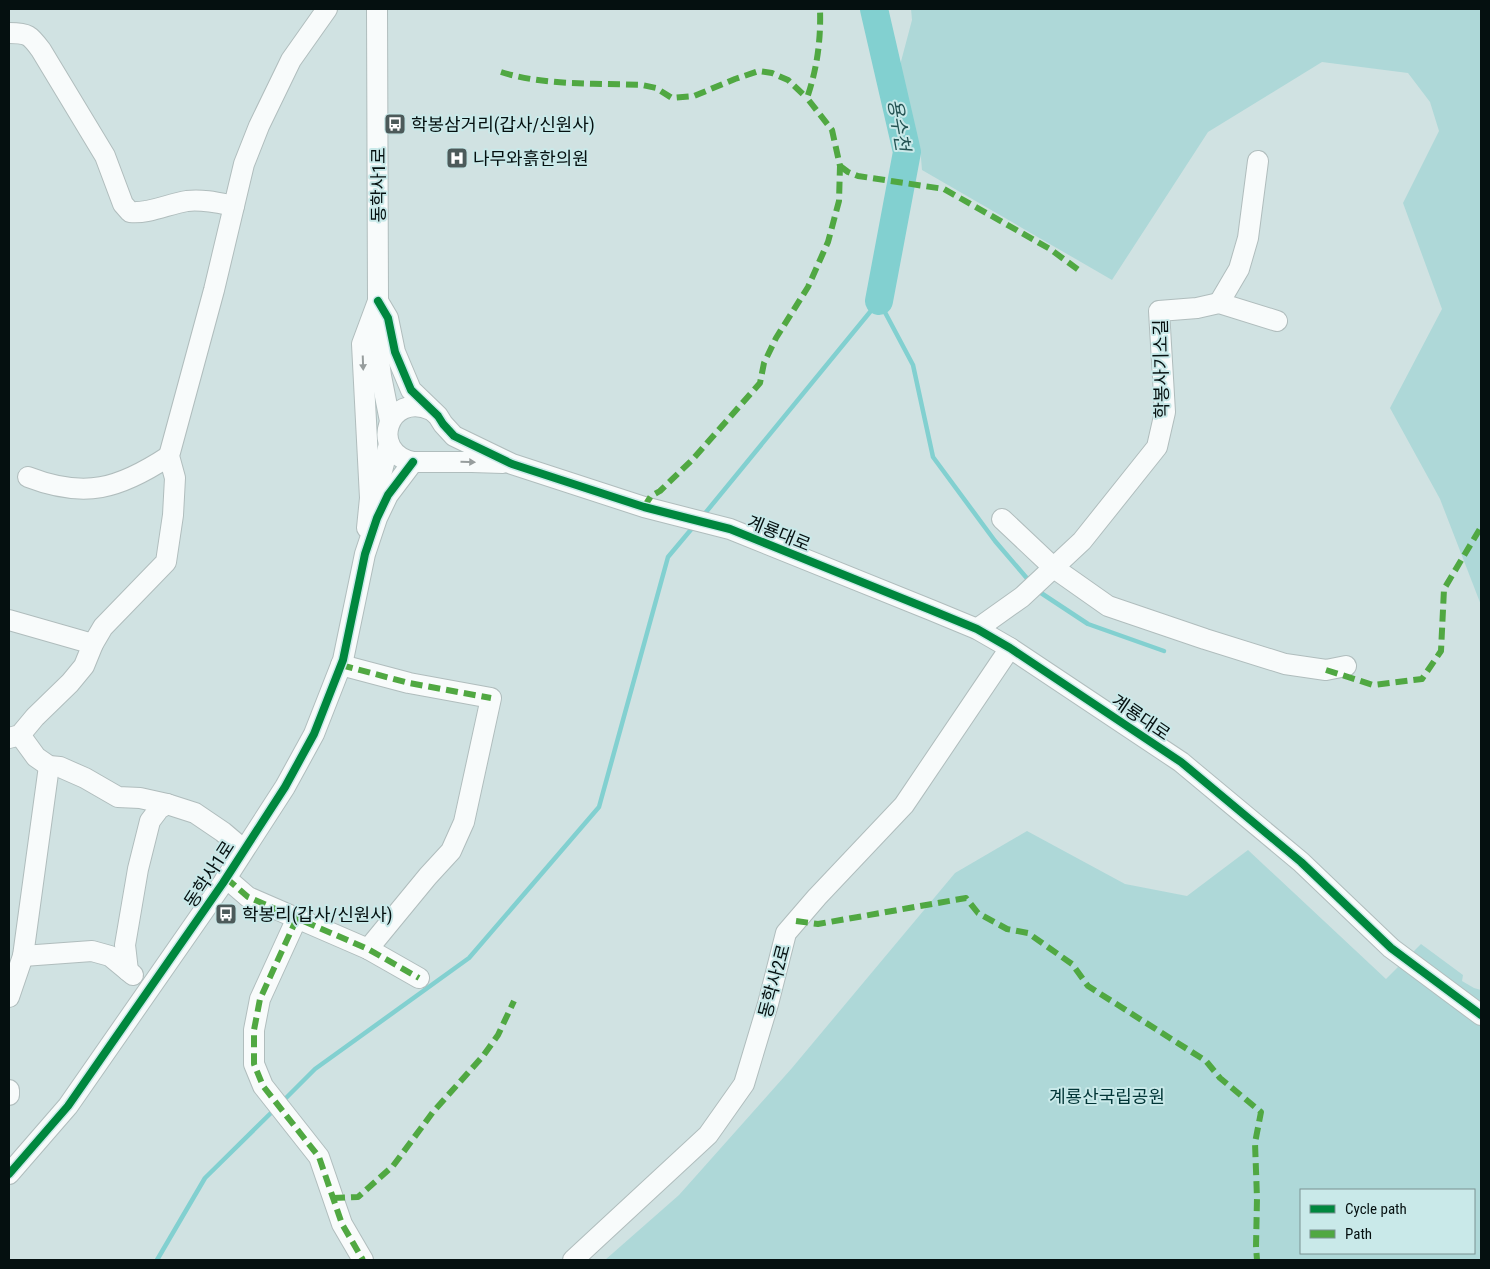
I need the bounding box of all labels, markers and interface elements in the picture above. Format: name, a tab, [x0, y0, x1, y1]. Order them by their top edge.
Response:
water label: 용수천	[883, 97, 915, 154]
bus stop icon: 학봉삼거리(갑사/신원사)	[383, 112, 407, 136]
place label: 학봉삼거리(갑사/신원사)	[411, 114, 595, 136]
hospital icon: 나무와흙한의원	[445, 146, 469, 170]
street label: 동학사1로	[368, 147, 389, 223]
place label: 나무와흙한의원	[473, 148, 589, 169]
street label: 학봉사기소길	[1150, 319, 1172, 419]
one-way arrow	[359, 355, 367, 371]
one-way arrow	[460, 458, 476, 466]
street label: 계룡대로	[744, 511, 814, 555]
street label: 계룡대로	[1108, 690, 1174, 744]
street label: 동학사1로	[180, 837, 238, 911]
bus stop icon: 학봉리(갑사/신원사)	[214, 902, 238, 926]
place label: 학봉리(갑사/신원사)	[242, 904, 393, 926]
street label: 동학사2로	[754, 942, 794, 1020]
park label: 계룡산국립공원	[1049, 1086, 1165, 1107]
legend	[1300, 1189, 1475, 1254]
text: Cycle path	[1345, 1200, 1407, 1218]
text: Path	[1345, 1225, 1372, 1243]

